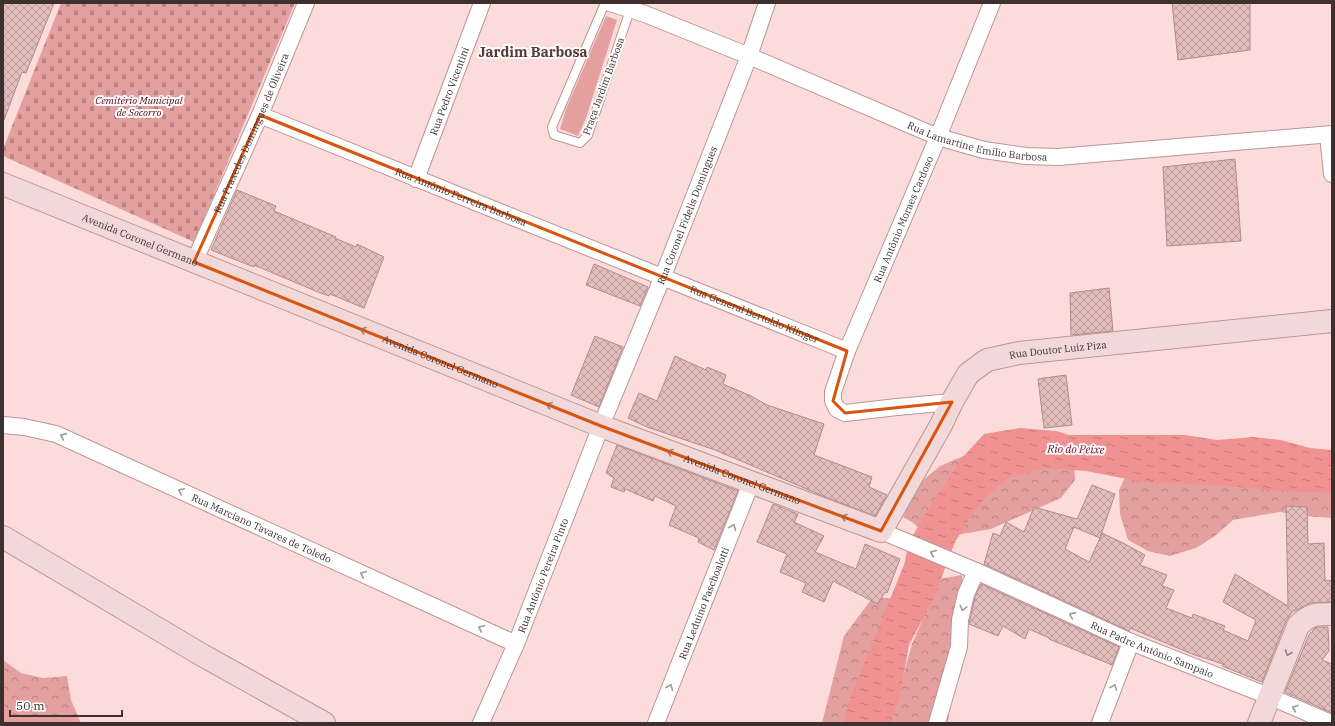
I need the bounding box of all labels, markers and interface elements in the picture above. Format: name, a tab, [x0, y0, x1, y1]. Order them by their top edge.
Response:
street label: Praça Jardim Barbosa	[580, 35, 627, 137]
district label: Jardim Barbosa	[478, 43, 588, 61]
street label: Rua Pedro Vicentini	[427, 45, 472, 137]
street label: Rua Praxedes Domingues de Oliveira	[211, 51, 292, 215]
park label: Cemitério Municipal de Socorro	[95, 94, 183, 119]
street label: Rua Lamartine Emilio Barbosa	[905, 119, 1048, 164]
street label: Rua Coronel Fidelis Domingues	[654, 144, 720, 287]
street label: Rua Antônio Moraes Cardoso	[871, 154, 936, 285]
street label: Rua Antônio Ferreira Barbosa	[393, 165, 529, 229]
street label: Avenida Coronel Germano	[80, 211, 200, 269]
street label: Rua General Bertoldo Klinger	[688, 283, 821, 346]
one-way arrow	[360, 327, 367, 335]
street label: Avenida Coronel Germano	[380, 332, 501, 391]
street label: Rua Doutor Luiz Piza	[1008, 338, 1108, 362]
one-way arrow	[545, 402, 552, 410]
one-way arrow	[59, 433, 67, 441]
water label: Rio do Peixe	[1046, 441, 1105, 456]
one-way arrow	[667, 449, 674, 457]
street label: Avenida Coronel Germano	[682, 452, 803, 507]
one-way arrow	[177, 487, 184, 495]
street label: Rua Marciano Tavares de Toledo	[190, 491, 334, 566]
one-way arrow	[841, 514, 848, 522]
street label: Rua Antônio Pereira Pinto	[515, 516, 572, 635]
one-way arrow	[729, 523, 737, 530]
street label: Rua Leduino Paschoalotti	[676, 545, 732, 661]
one-way arrow	[930, 550, 937, 558]
one-way arrow	[359, 571, 367, 579]
one-way arrow	[959, 605, 967, 611]
one-way arrow	[1068, 612, 1076, 620]
street label: Rua Padre Antônio Sampaio	[1089, 618, 1216, 681]
one-way arrow	[477, 625, 485, 633]
one-way arrow	[1284, 650, 1292, 657]
one-way arrow	[666, 683, 674, 690]
one-way arrow	[1109, 683, 1117, 690]
scale bar	[10, 692, 122, 718]
text: 50 m	[16, 698, 45, 713]
one-way arrow	[1292, 704, 1299, 712]

